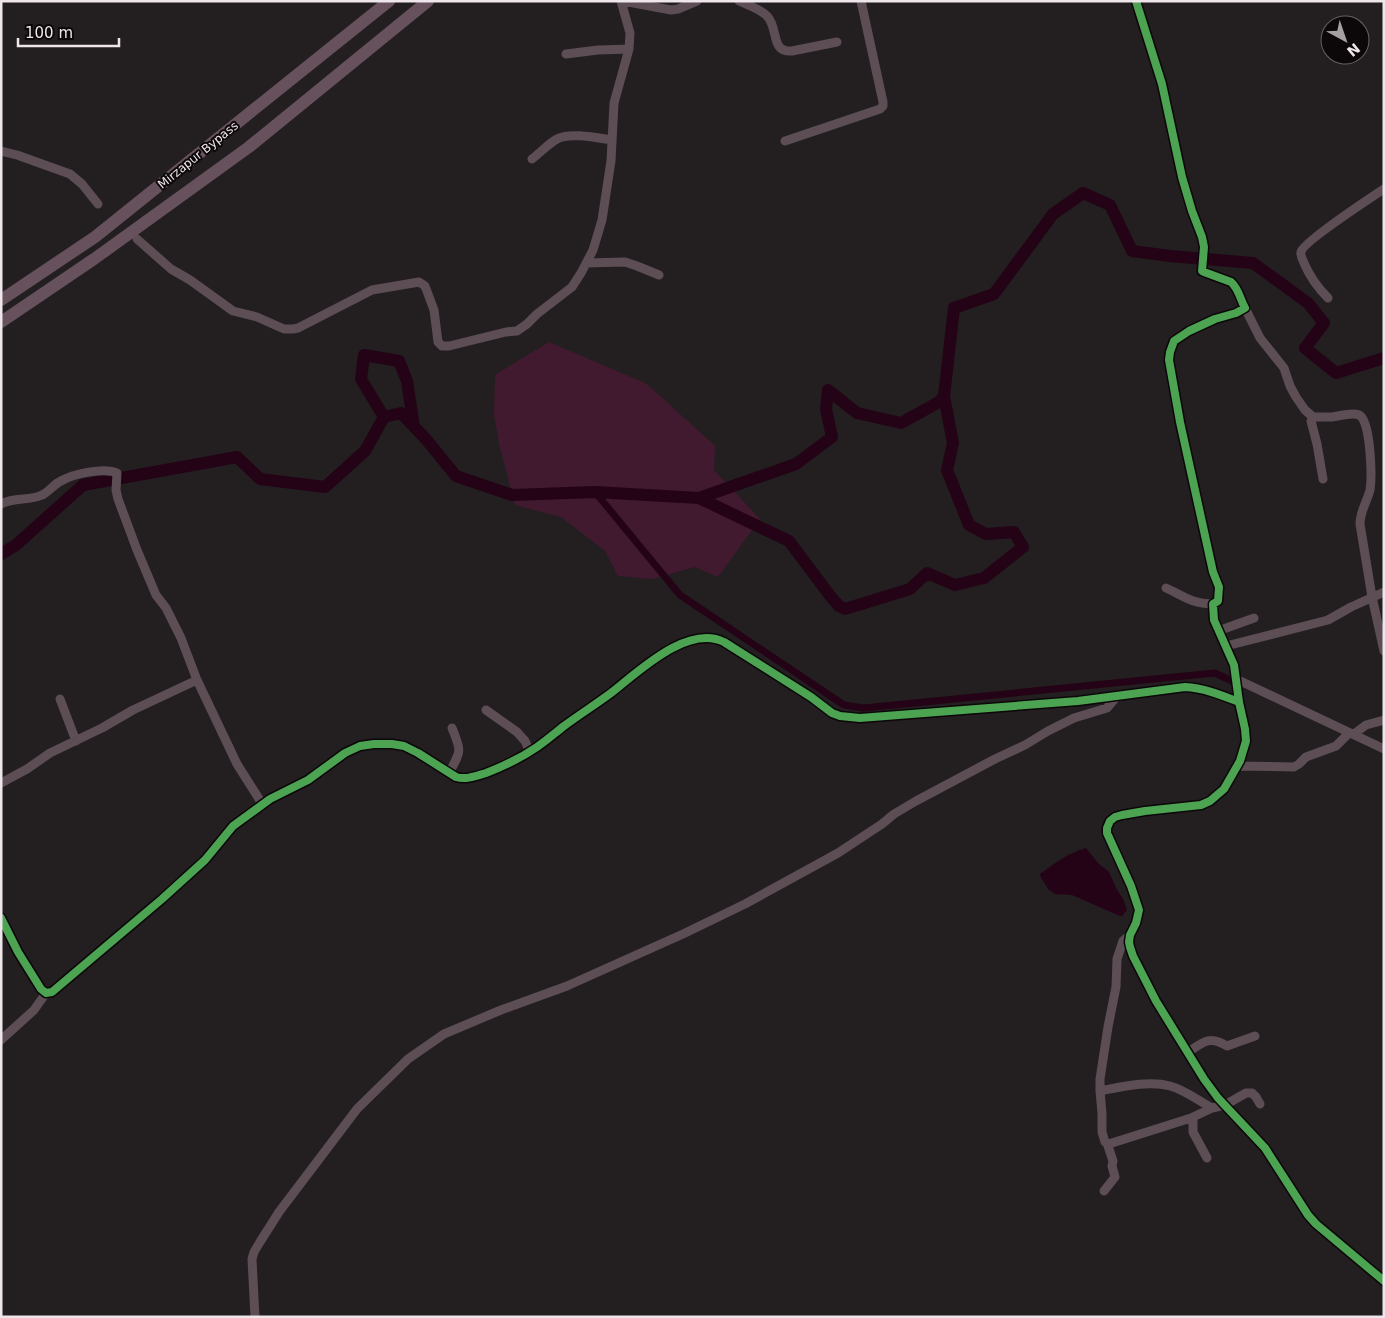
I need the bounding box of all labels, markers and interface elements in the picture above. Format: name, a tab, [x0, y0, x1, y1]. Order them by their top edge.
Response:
scale bar	[18, 15, 119, 47]
north arrow	[1320, 15, 1370, 65]
text: 100 m	[25, 24, 73, 42]
text: N	[1344, 40, 1363, 60]
street label: Mirzapur Bypass	[155, 118, 241, 192]

